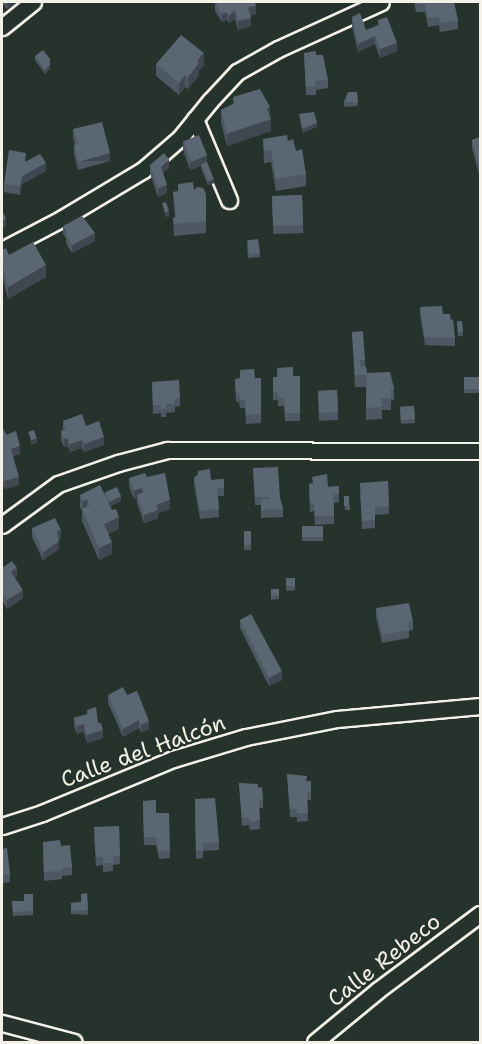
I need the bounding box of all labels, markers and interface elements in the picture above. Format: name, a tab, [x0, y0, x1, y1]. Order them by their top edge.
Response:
street label: Calle del Halcón	[57, 709, 229, 793]
street label: Calle Rebeco	[322, 908, 446, 1012]

